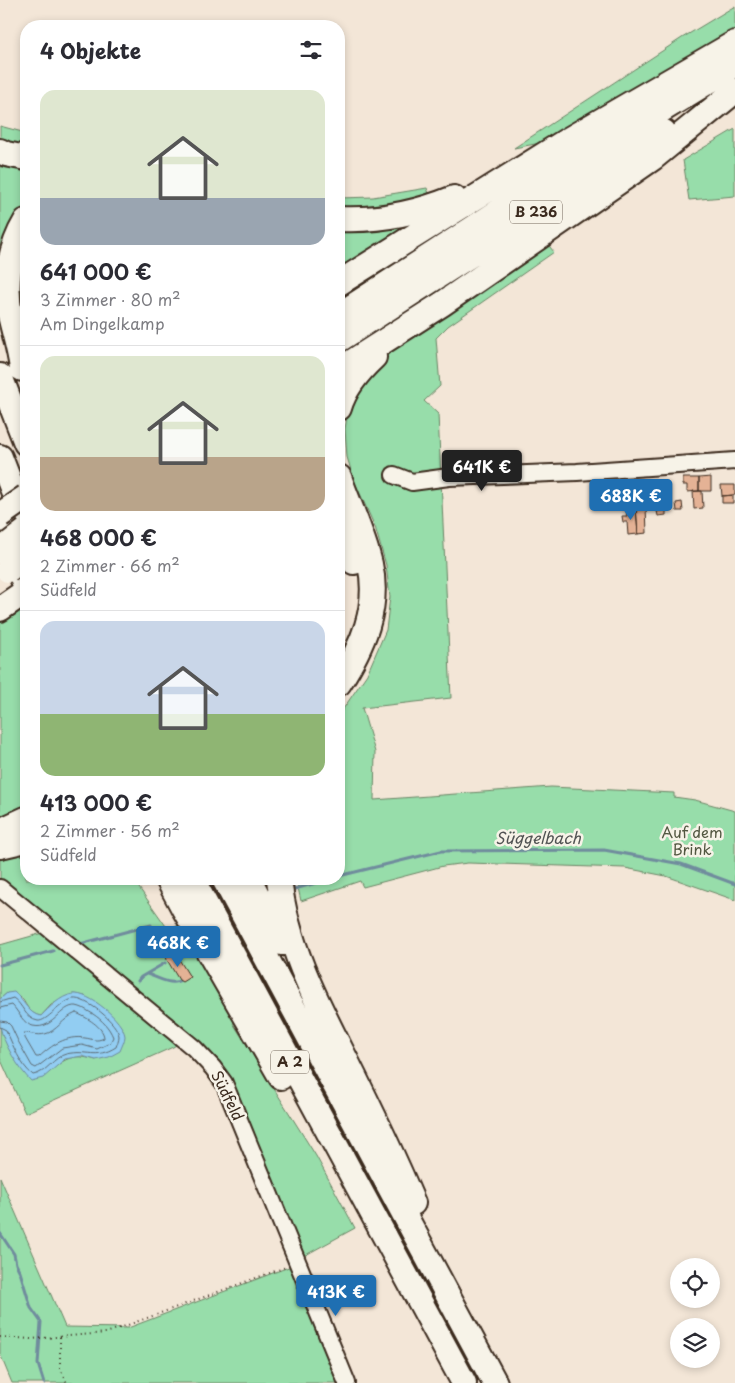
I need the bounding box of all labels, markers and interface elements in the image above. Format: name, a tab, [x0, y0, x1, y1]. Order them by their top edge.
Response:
text: 4 Objekte	[40, 34, 141, 66]
icon: filters	[297, 36, 325, 64]
icon: home	[138, 123, 228, 213]
road number: B 236	[510, 200, 562, 223]
text: 641 000 €	[40, 255, 152, 287]
text: 3 Zimmer · 80 m²	[40, 287, 180, 311]
text: Am Dingelkamp	[40, 311, 165, 335]
icon: home	[138, 388, 228, 478]
pin: 641K €	[441, 450, 523, 492]
text: 641K €	[453, 454, 511, 478]
pin: 688K €	[590, 478, 672, 521]
text: 688K €	[600, 483, 662, 507]
text: 468 000 €	[40, 521, 157, 553]
text: 2 Zimmer · 66 m²	[40, 553, 180, 577]
text: Südfeld	[40, 577, 97, 601]
icon: home	[138, 653, 228, 743]
text: 413 000 €	[40, 786, 152, 818]
text: 2 Zimmer · 56 m²	[40, 818, 180, 842]
park label: Auf dem Brink	[661, 820, 723, 860]
water label: Süggelbach	[495, 825, 581, 849]
text: Südfeld	[40, 842, 97, 866]
pin: 468K €	[137, 926, 219, 968]
text: 468K €	[147, 930, 209, 954]
road number: A 2	[271, 1050, 309, 1074]
street label: Südfeld	[206, 1066, 250, 1124]
map controls	[670, 1258, 720, 1368]
button: locate	[670, 1258, 720, 1308]
pin: 413K €	[295, 1274, 377, 1317]
text: 413K €	[307, 1279, 365, 1303]
button: layers	[670, 1318, 720, 1368]

